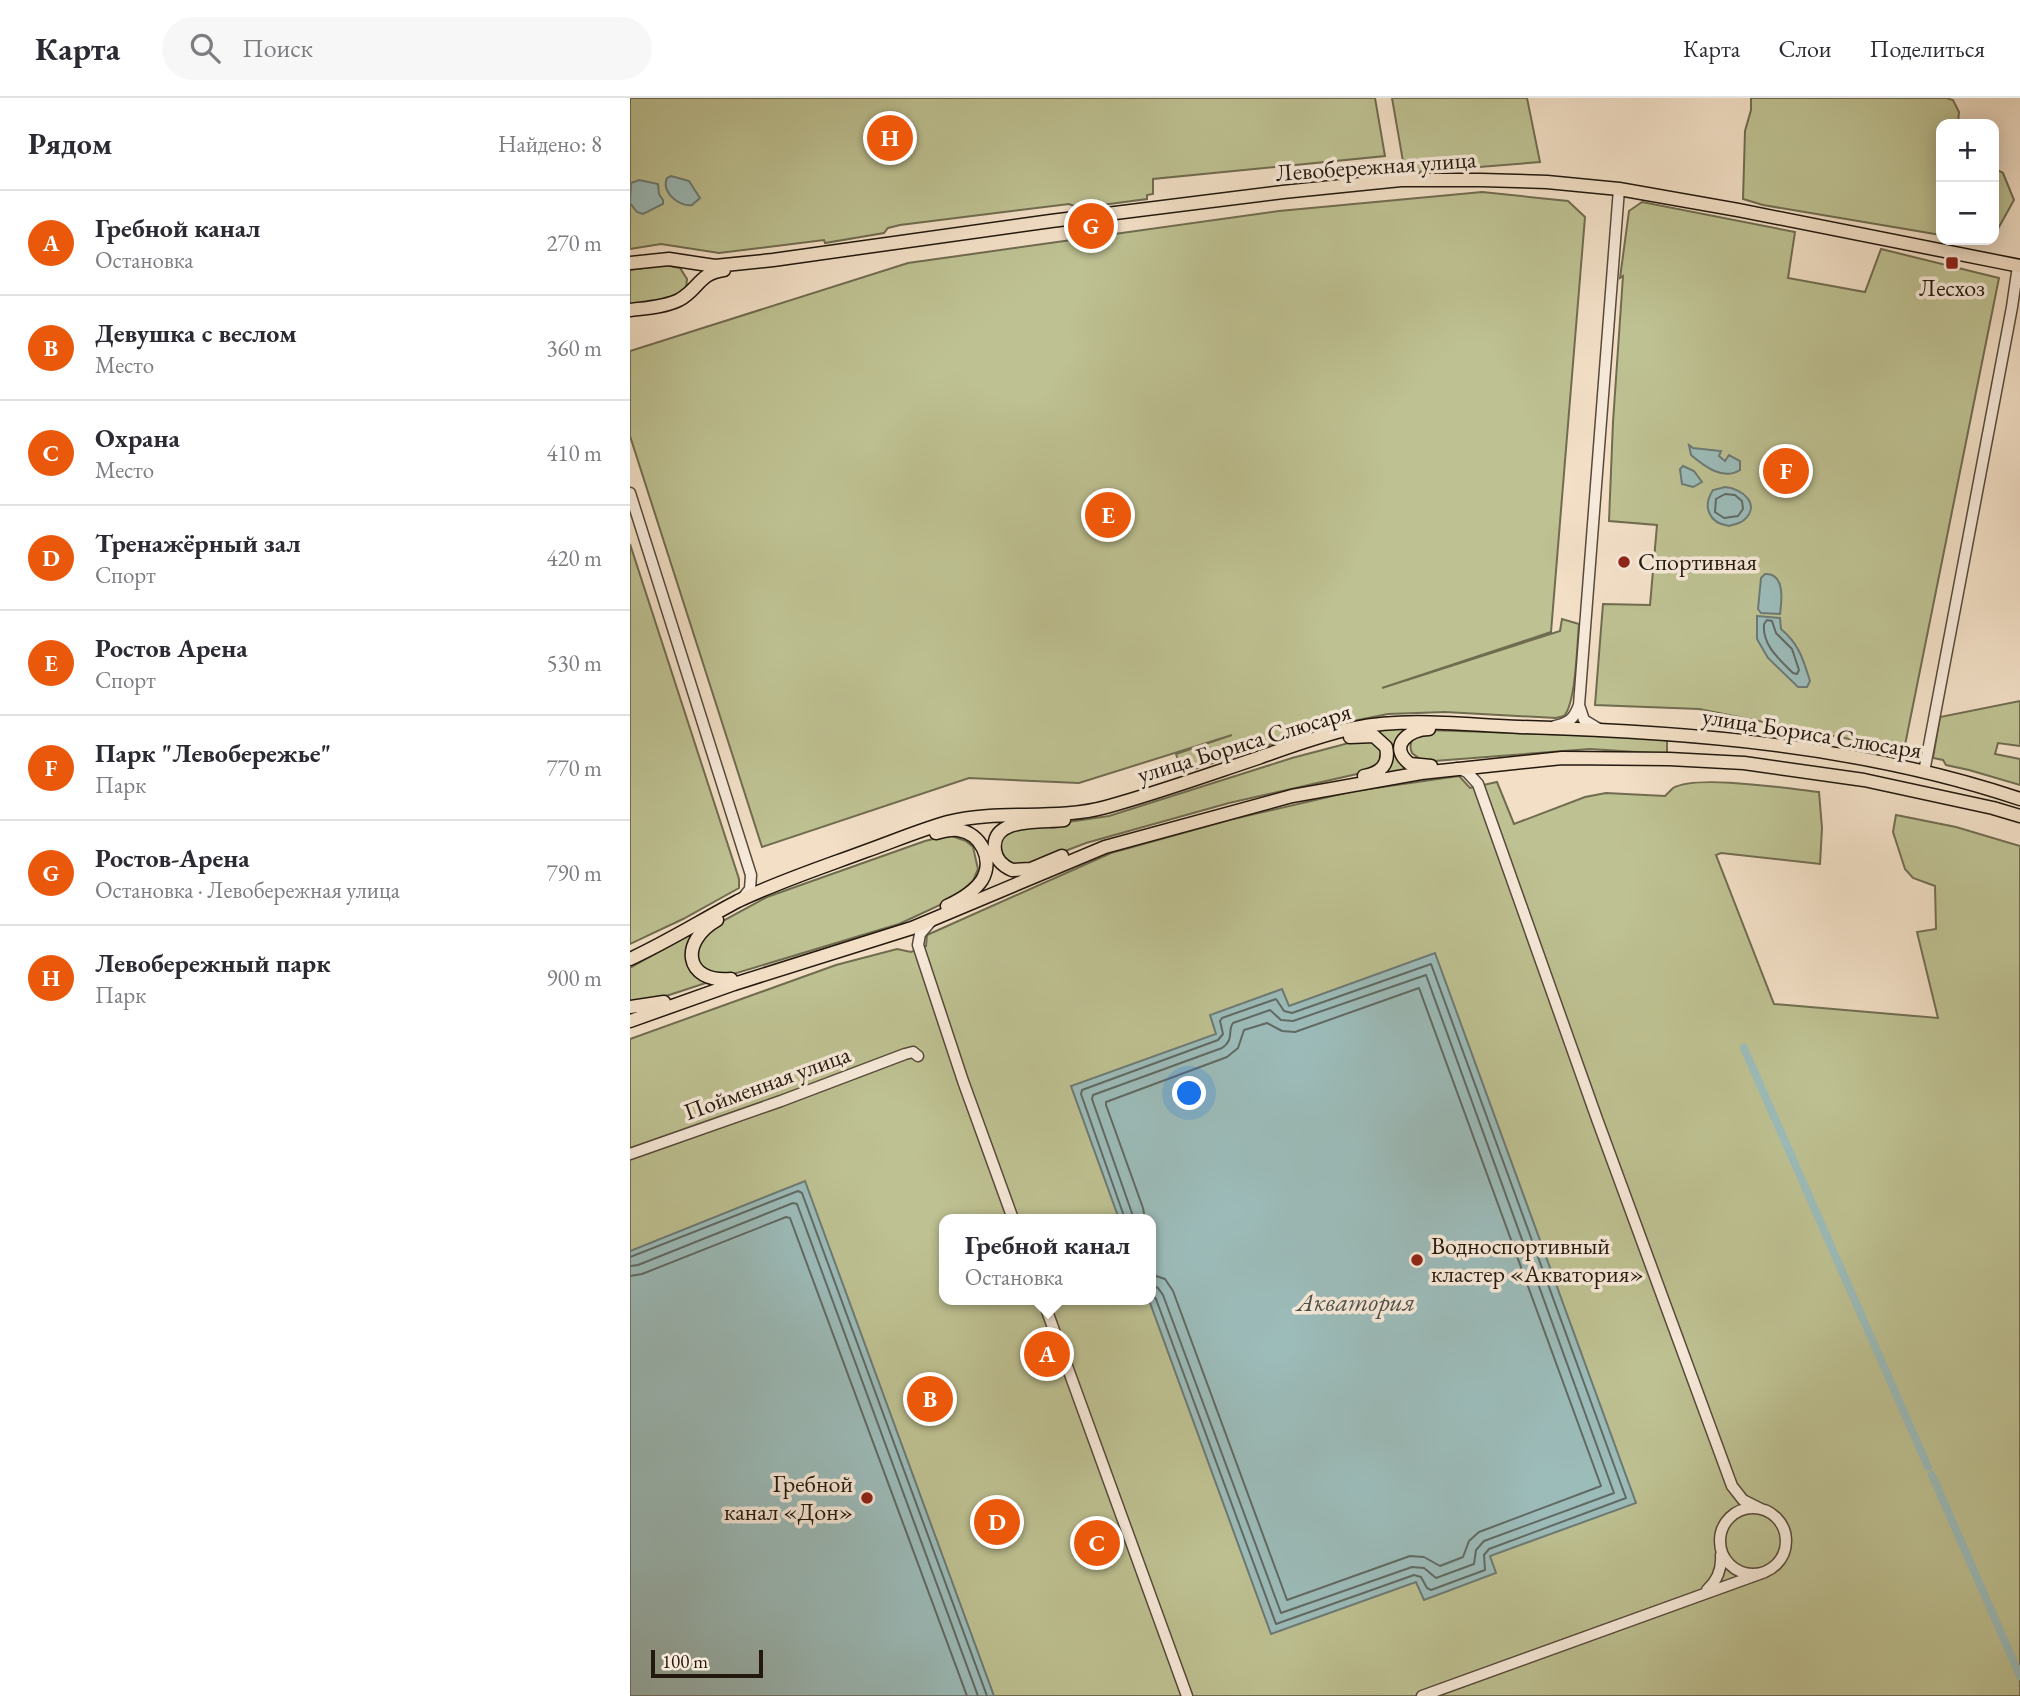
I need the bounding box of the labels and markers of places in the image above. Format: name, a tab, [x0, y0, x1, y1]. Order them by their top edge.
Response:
pin: H	[867, 112, 913, 164]
pin: G	[1068, 200, 1114, 252]
marker: Лесхоз	[1944, 255, 1960, 271]
place label: Лесхоз	[1919, 272, 1985, 303]
pin: F	[1763, 445, 1809, 497]
pin: E	[1085, 489, 1131, 541]
place label: Спортивная	[1638, 546, 1757, 577]
marker: Спортивная	[1616, 554, 1632, 570]
place label: Водноспортивный кластер «Акватория»	[1431, 1230, 1644, 1289]
marker: Водноспортивный кластер «Акватория»	[1409, 1252, 1425, 1268]
pin: A	[1024, 1328, 1070, 1380]
pin: B	[907, 1373, 953, 1425]
place label: Гребной канал «Дон»	[724, 1468, 853, 1527]
marker: Гребной канал «Дон»	[859, 1490, 875, 1506]
pin: D	[974, 1496, 1020, 1548]
pin: C	[1074, 1517, 1120, 1569]

